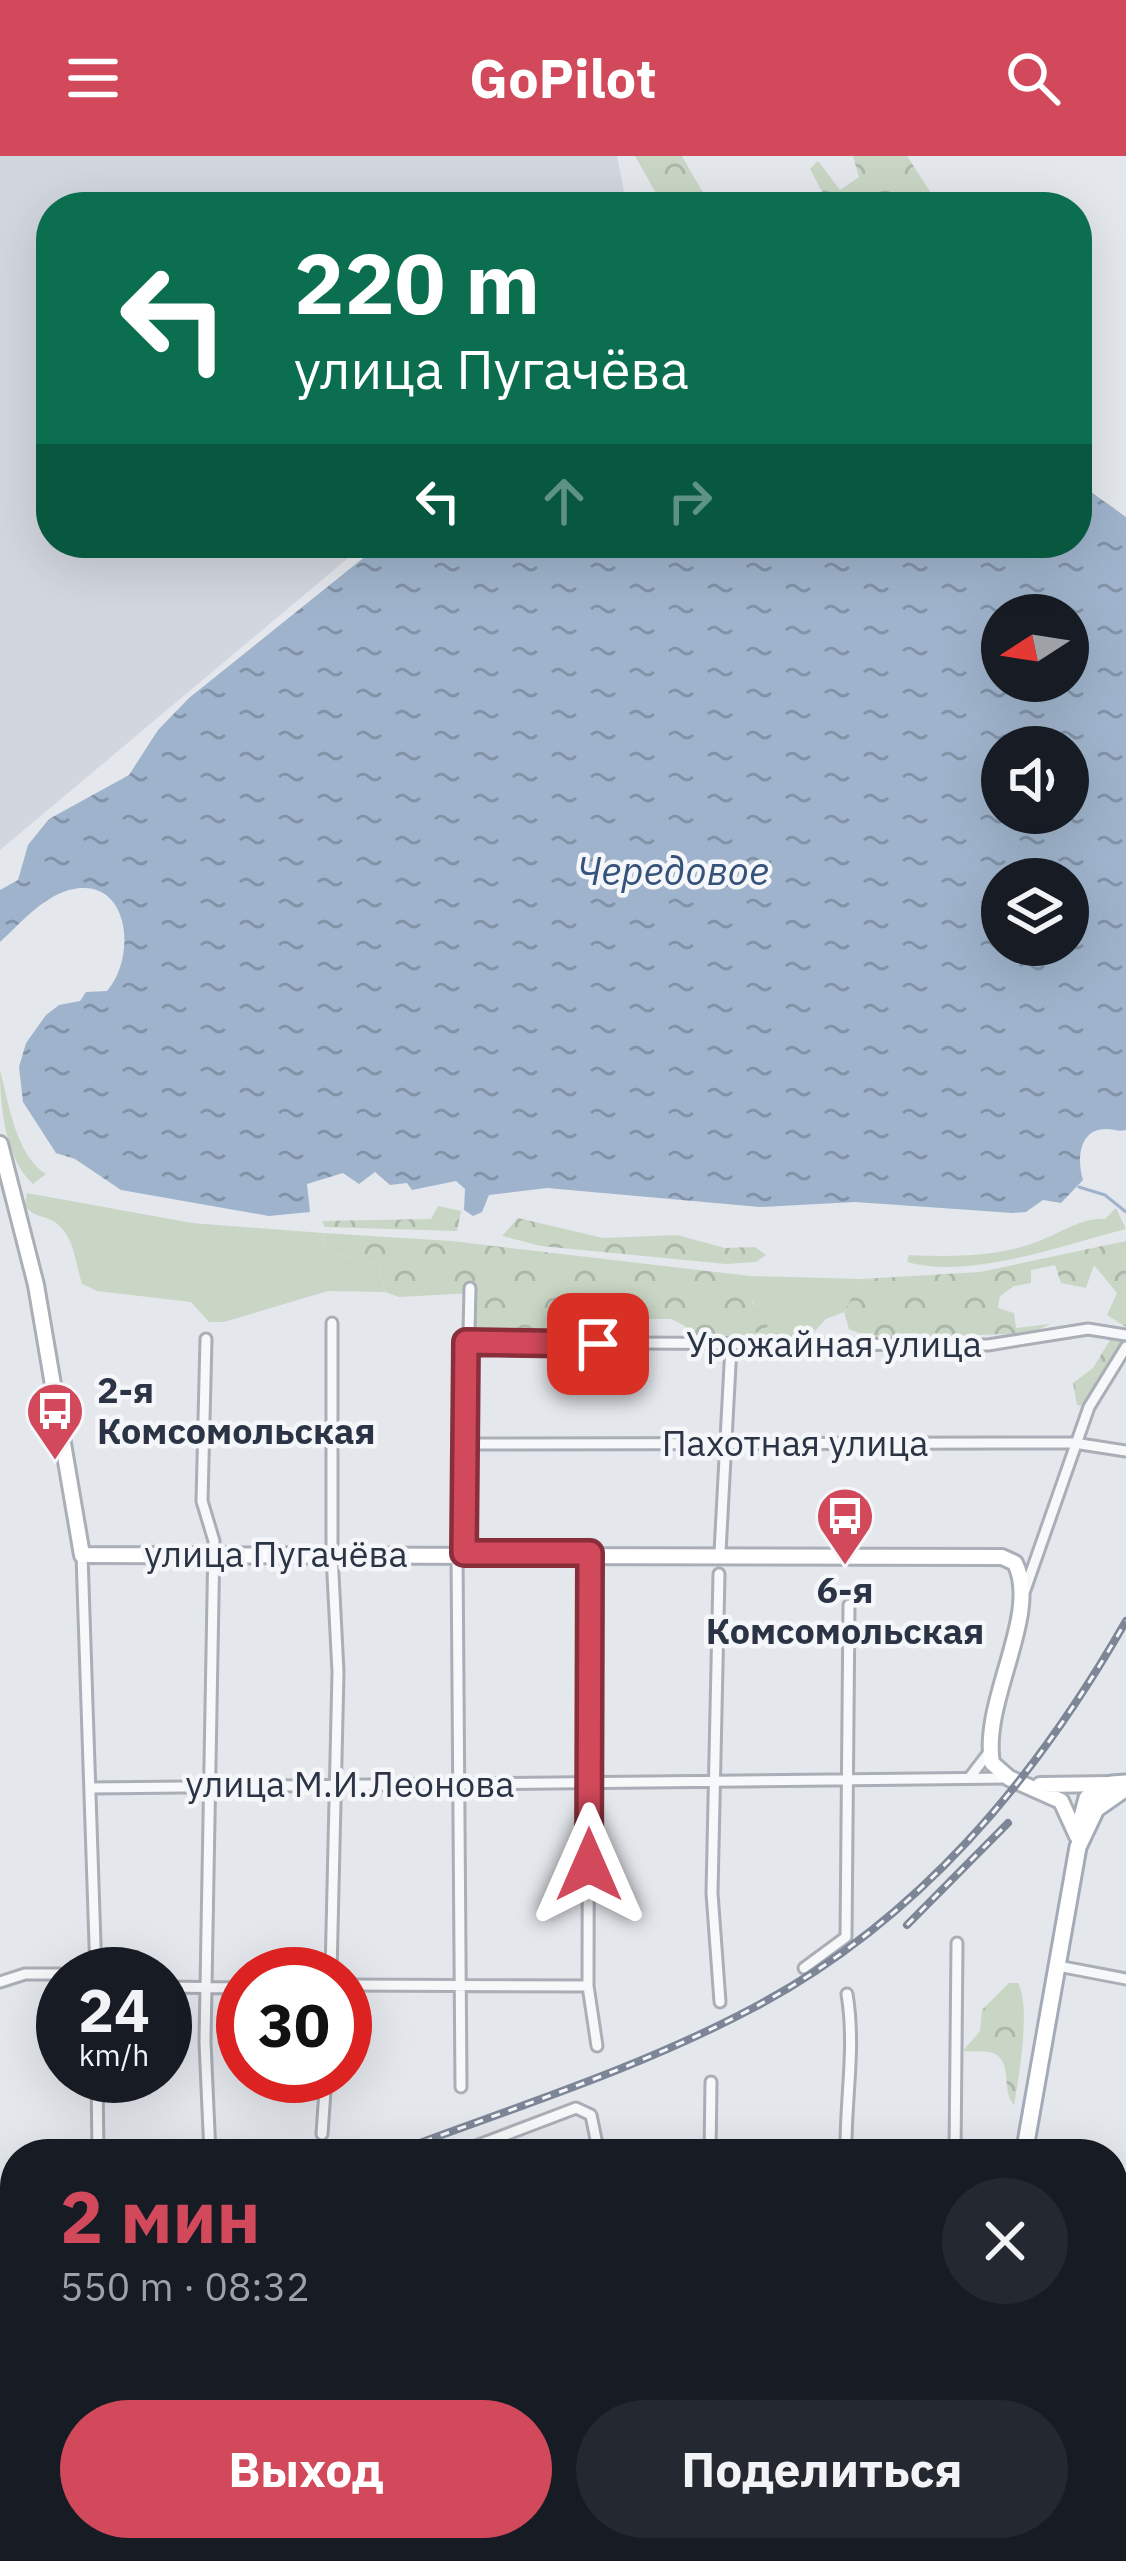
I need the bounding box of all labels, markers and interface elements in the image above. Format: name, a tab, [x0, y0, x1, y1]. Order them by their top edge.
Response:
text: GoPilot	[469, 43, 657, 113]
icon: menu	[60, 45, 126, 111]
icon: search	[1000, 45, 1066, 111]
text: 220 m	[294, 228, 540, 337]
icon: left	[96, 240, 252, 396]
text: улица Пугачёва	[294, 334, 689, 404]
icon: left	[405, 468, 471, 534]
icon: ahead	[531, 468, 597, 534]
icon: right	[657, 468, 723, 534]
north arrow	[981, 594, 1089, 702]
map controls	[981, 594, 1089, 966]
button: sound	[981, 726, 1089, 834]
water label: Чередовое	[577, 845, 769, 896]
button: layers	[981, 858, 1089, 966]
pin	[547, 1293, 649, 1395]
icon: arrive	[565, 1311, 631, 1377]
street label: Урожайная улица	[686, 1320, 982, 1367]
place label: 2-я Комсомольская	[97, 1366, 376, 1454]
bus stop icon: 2-я Комсомольская	[24, 1380, 86, 1462]
street label: Пахотная улица	[662, 1419, 928, 1466]
bus stop icon: 6-я Комсомольская	[814, 1485, 876, 1567]
street label: улица Пугачёва	[144, 1530, 408, 1577]
place label: 6-я Комсомольская	[706, 1566, 984, 1654]
street label: улица М.И.Леонова	[186, 1760, 514, 1807]
position arrow	[526, 1802, 652, 1928]
speed limit sign: 30	[216, 1947, 372, 2103]
text: 24	[78, 1970, 150, 2049]
text: km/h	[79, 2035, 149, 2074]
text: 2 мин	[60, 2169, 261, 2263]
button: close	[942, 2178, 1068, 2304]
text: 550 m · 08:32	[60, 2261, 310, 2312]
button: Выход	[60, 2400, 552, 2538]
button: Поделиться	[576, 2400, 1068, 2538]

